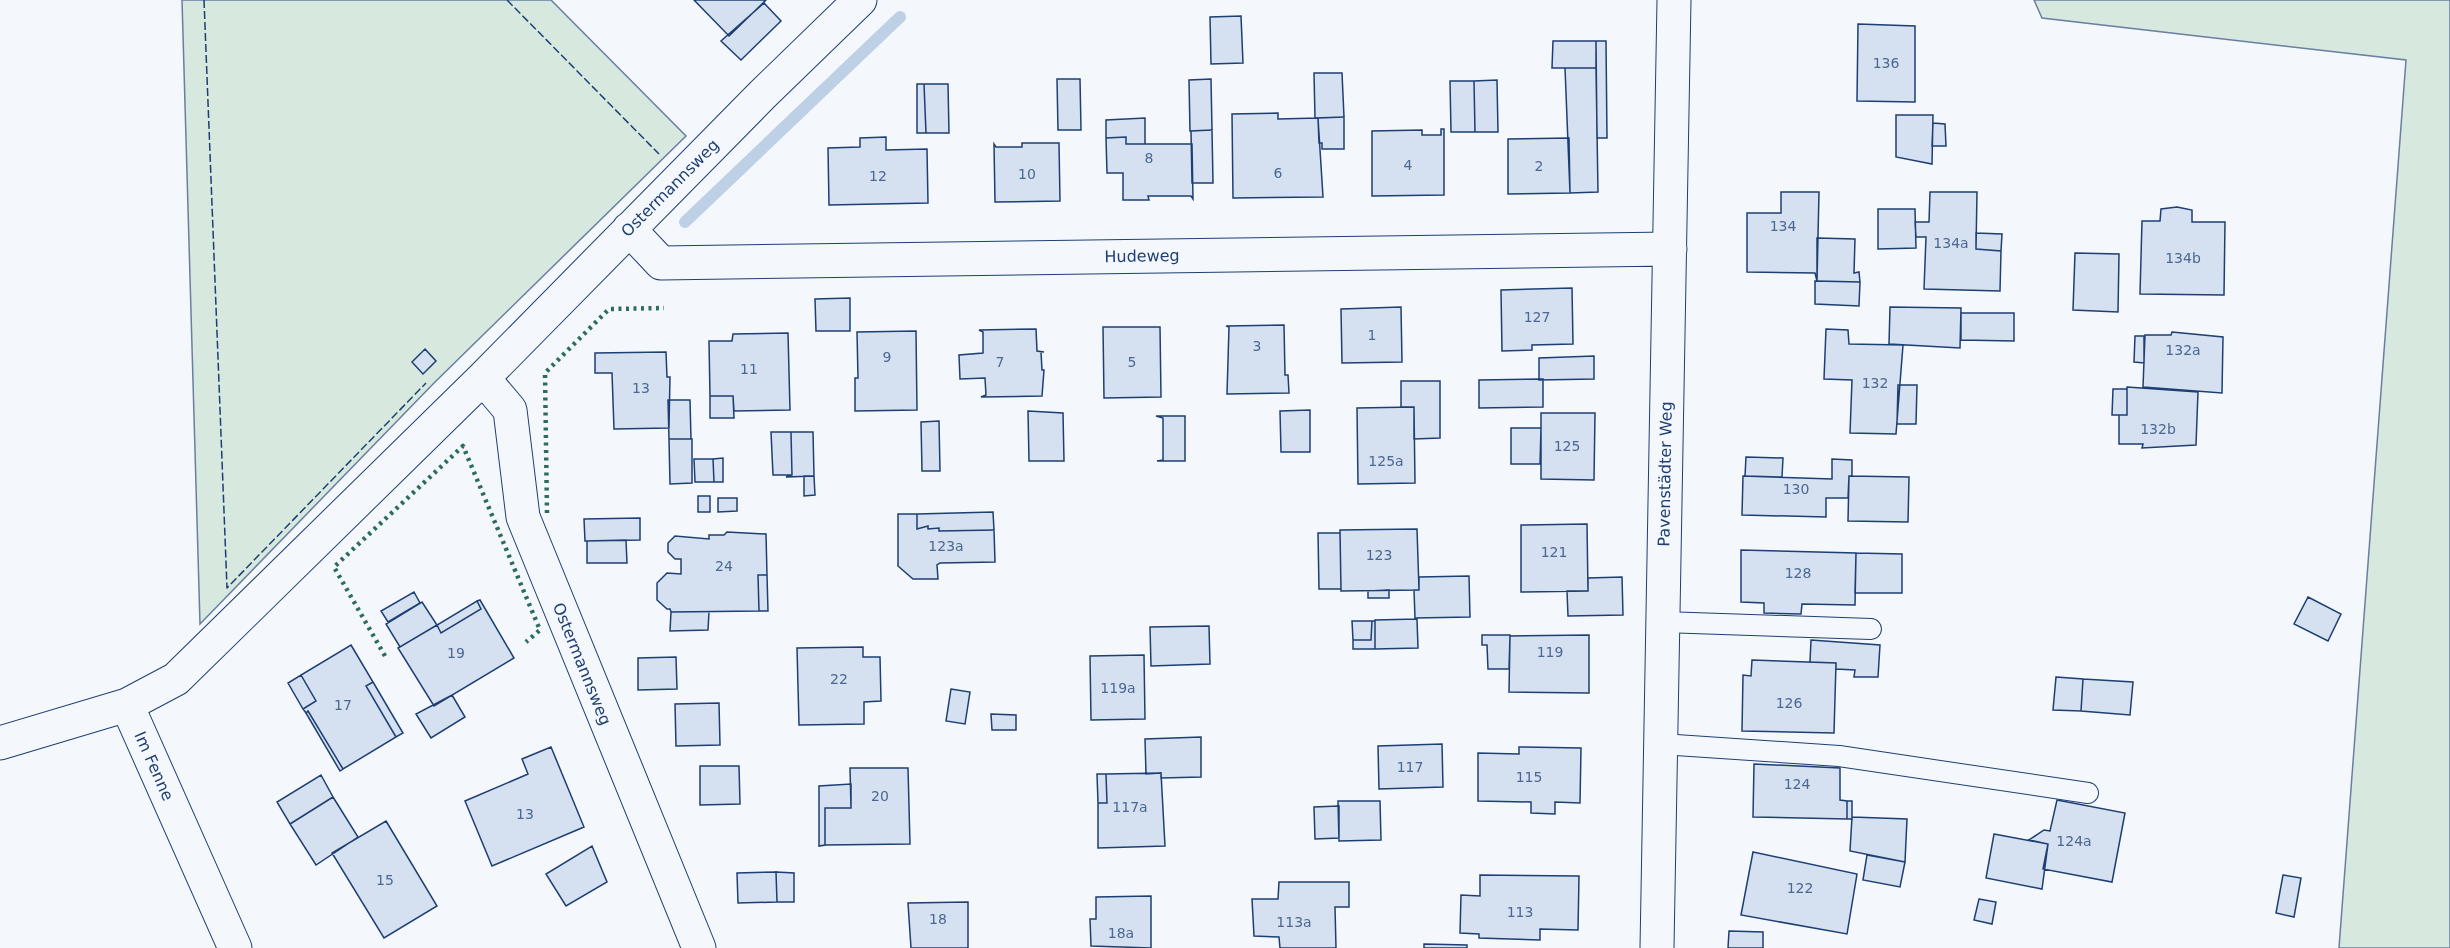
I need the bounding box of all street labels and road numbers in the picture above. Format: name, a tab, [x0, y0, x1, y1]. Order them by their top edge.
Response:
street label: Ostermannsweg	[617, 135, 723, 241]
street label: Hudeweg	[1104, 246, 1180, 266]
street label: Pavenstädter Weg	[1654, 401, 1676, 547]
street label: Ostermannsweg	[549, 600, 615, 728]
street label: Im Fenne	[130, 728, 178, 804]

